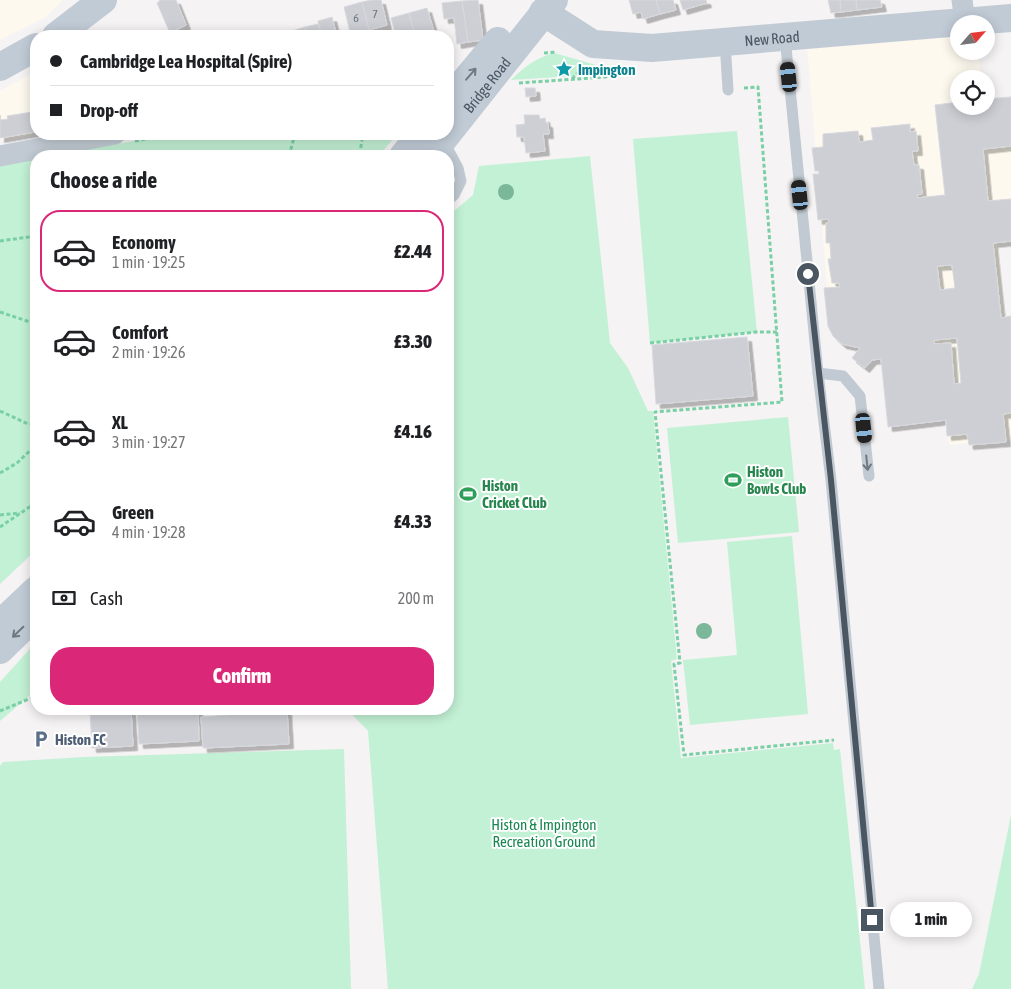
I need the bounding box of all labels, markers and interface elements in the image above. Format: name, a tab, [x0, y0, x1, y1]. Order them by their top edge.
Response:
house number: 7	[372, 7, 378, 21]
house number: 6	[353, 11, 359, 25]
north arrow	[950, 15, 995, 60]
map controls	[950, 15, 995, 115]
street label: New Road	[744, 27, 800, 49]
text: Cambridge Lea Hospital (Spire)	[80, 50, 292, 72]
street label: Bridge Road	[459, 54, 514, 116]
place icon: Impington	[554, 59, 574, 79]
place label: Impington	[578, 61, 635, 78]
car	[779, 61, 798, 93]
one-way arrow	[465, 67, 476, 80]
button: locate	[950, 70, 995, 115]
text: Drop-off	[80, 99, 138, 121]
text: Choose a ride	[50, 167, 157, 193]
car	[790, 179, 809, 211]
icon: car	[52, 229, 97, 274]
text: Economy	[112, 231, 176, 253]
text: £2.44	[394, 240, 432, 262]
text: 1 min · 19:25	[112, 253, 185, 271]
route start	[797, 263, 819, 285]
icon: car	[52, 319, 97, 364]
text: Comfort	[112, 321, 168, 343]
text: £3.30	[394, 330, 432, 352]
text: 2 min · 19:26	[112, 343, 185, 361]
icon: car	[52, 409, 97, 454]
text: XL	[112, 411, 128, 433]
car	[854, 412, 873, 444]
text: £4.16	[394, 420, 432, 442]
text: 3 min · 19:27	[112, 433, 185, 451]
one-way arrow	[862, 455, 872, 471]
place label: Histon Bowls Club	[747, 463, 806, 497]
sports icon: Histon Bowls Club	[723, 470, 743, 490]
place label: Histon Cricket Club	[482, 477, 547, 511]
sports icon: Histon Cricket Club	[458, 484, 478, 504]
icon: car	[52, 499, 97, 544]
text: Green	[112, 501, 154, 523]
text: £4.33	[394, 510, 432, 532]
text: 4 min · 19:28	[112, 523, 185, 541]
icon: cash	[50, 584, 78, 612]
text: Cash	[90, 587, 123, 609]
text: 200 m	[398, 589, 434, 607]
one-way arrow	[12, 626, 24, 638]
button: Confirm	[50, 647, 434, 705]
parking icon: Histon FC	[31, 729, 51, 749]
place label: Histon FC	[55, 731, 106, 748]
park label: Histon & Impington Recreation Ground	[491, 816, 597, 850]
callout: 1 min	[890, 902, 972, 938]
route end	[861, 909, 883, 931]
text: 1 min	[915, 910, 947, 928]

